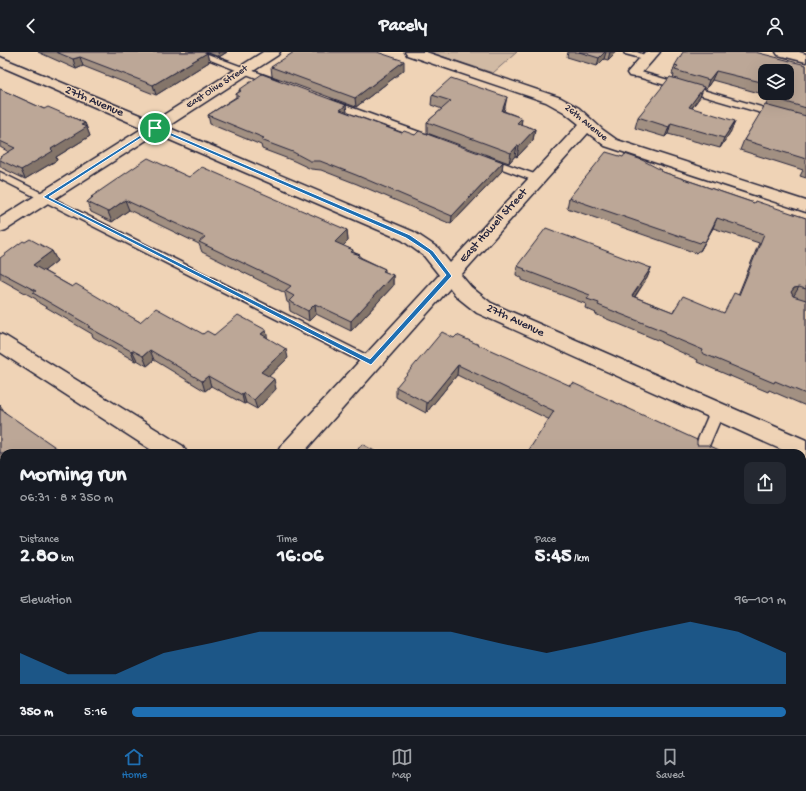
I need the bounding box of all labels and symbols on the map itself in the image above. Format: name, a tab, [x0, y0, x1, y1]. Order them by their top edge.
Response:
street label: East Olive Street	[184, 62, 251, 111]
street label: 27th Avenue	[63, 83, 126, 121]
street label: 26th Avenue	[562, 102, 611, 145]
pin	[138, 111, 172, 145]
street label: East Howell Street	[457, 185, 532, 266]
street label: 27th Avenue	[484, 301, 547, 341]

